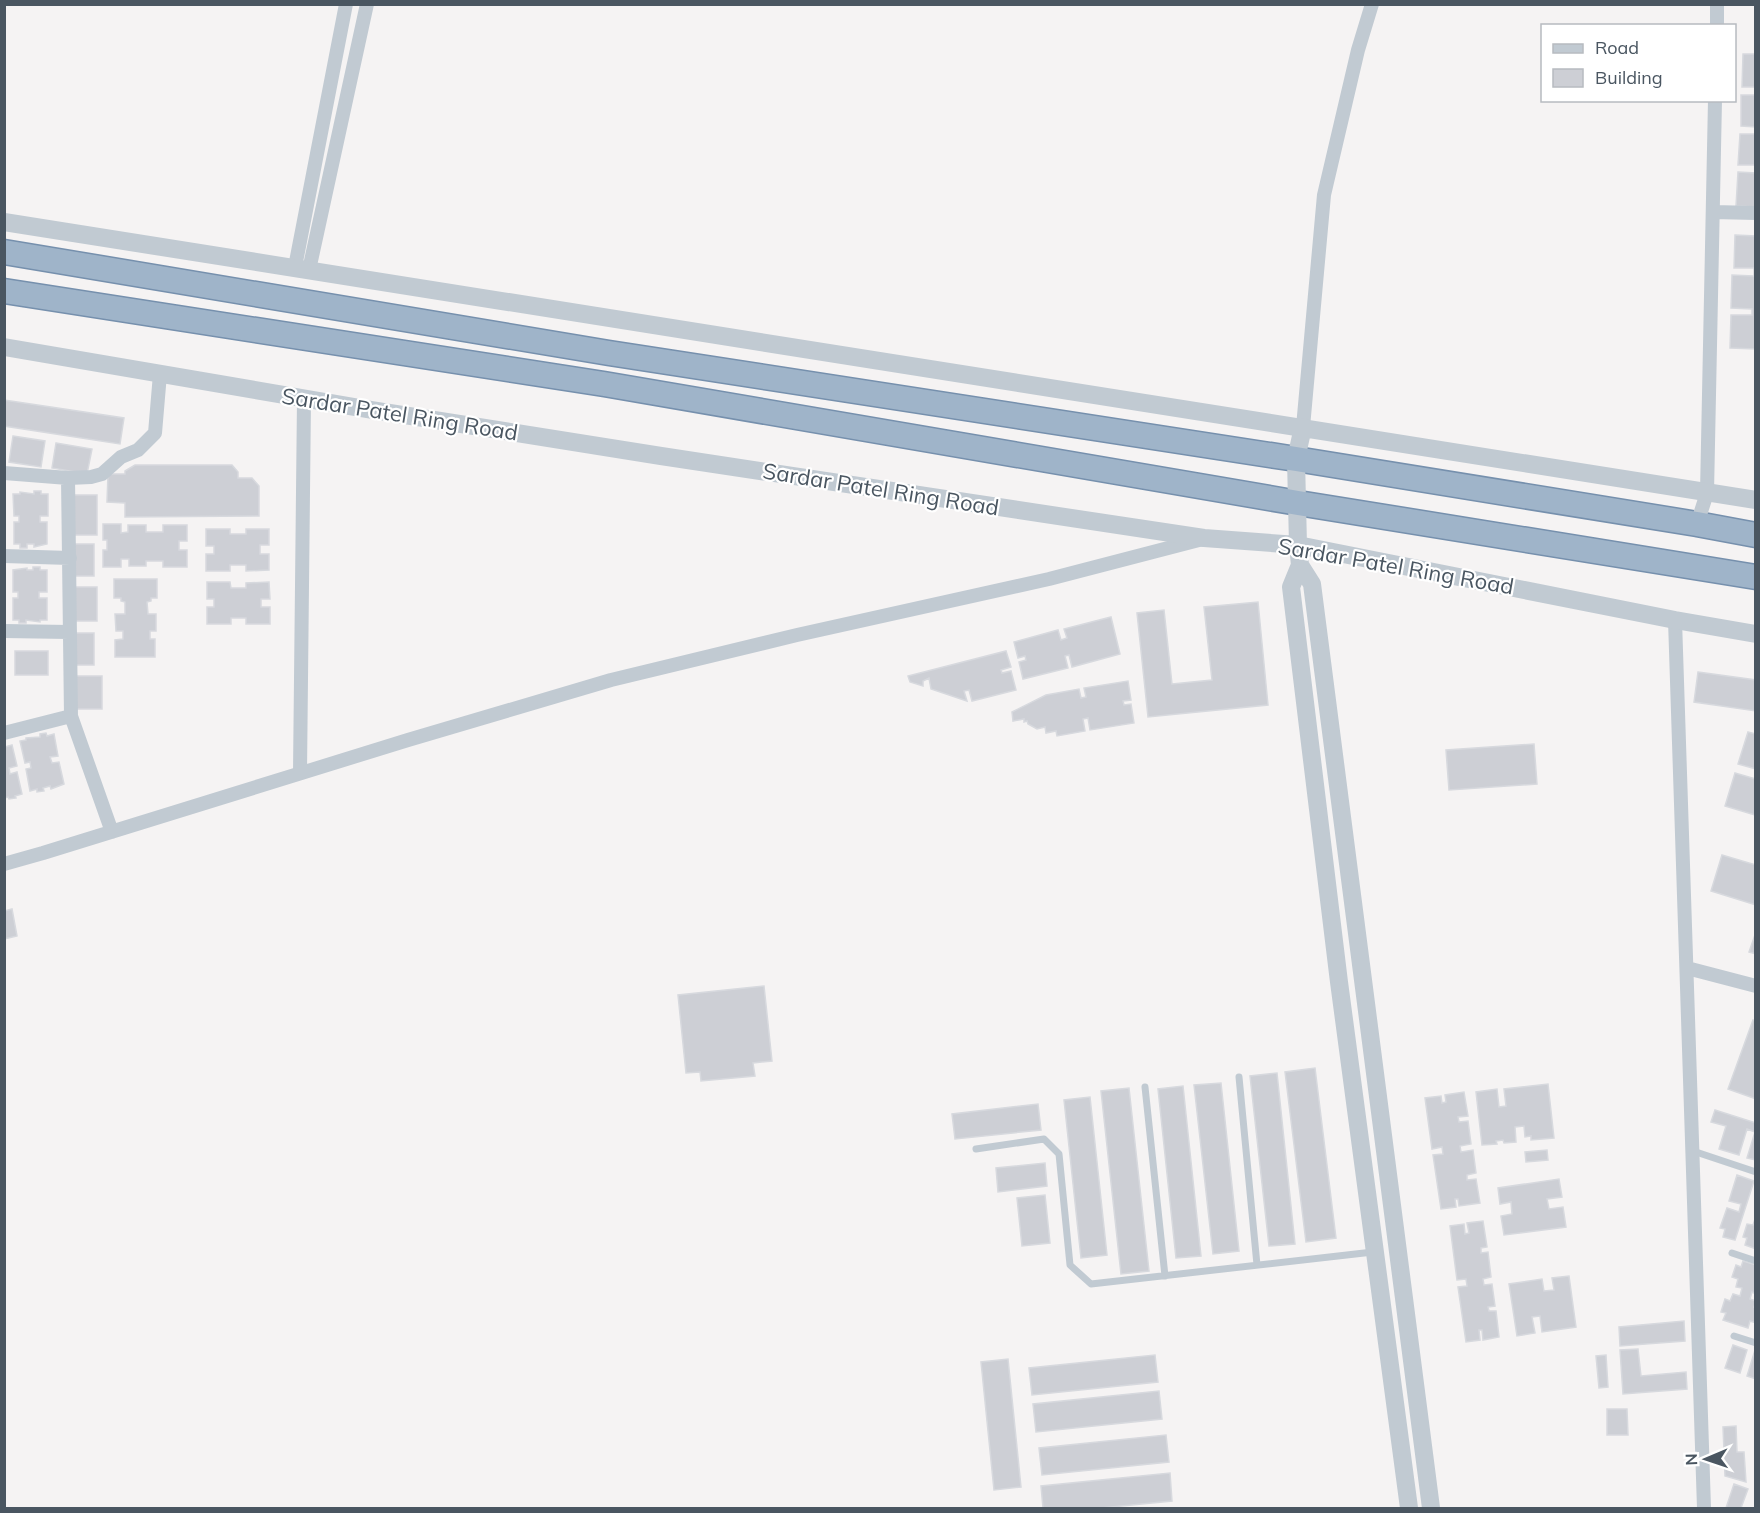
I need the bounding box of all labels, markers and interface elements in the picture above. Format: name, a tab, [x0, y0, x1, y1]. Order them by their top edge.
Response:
legend	[1541, 24, 1736, 102]
text: Road	[1595, 36, 1639, 59]
text: Building	[1595, 66, 1663, 89]
street label: Sardar Patel Ring Road	[280, 382, 520, 446]
street label: Sardar Patel Ring Road	[761, 457, 1001, 521]
street label: Sardar Patel Ring Road	[1276, 531, 1516, 601]
north arrow	[1676, 1429, 1736, 1489]
text: N	[1681, 1453, 1701, 1466]

